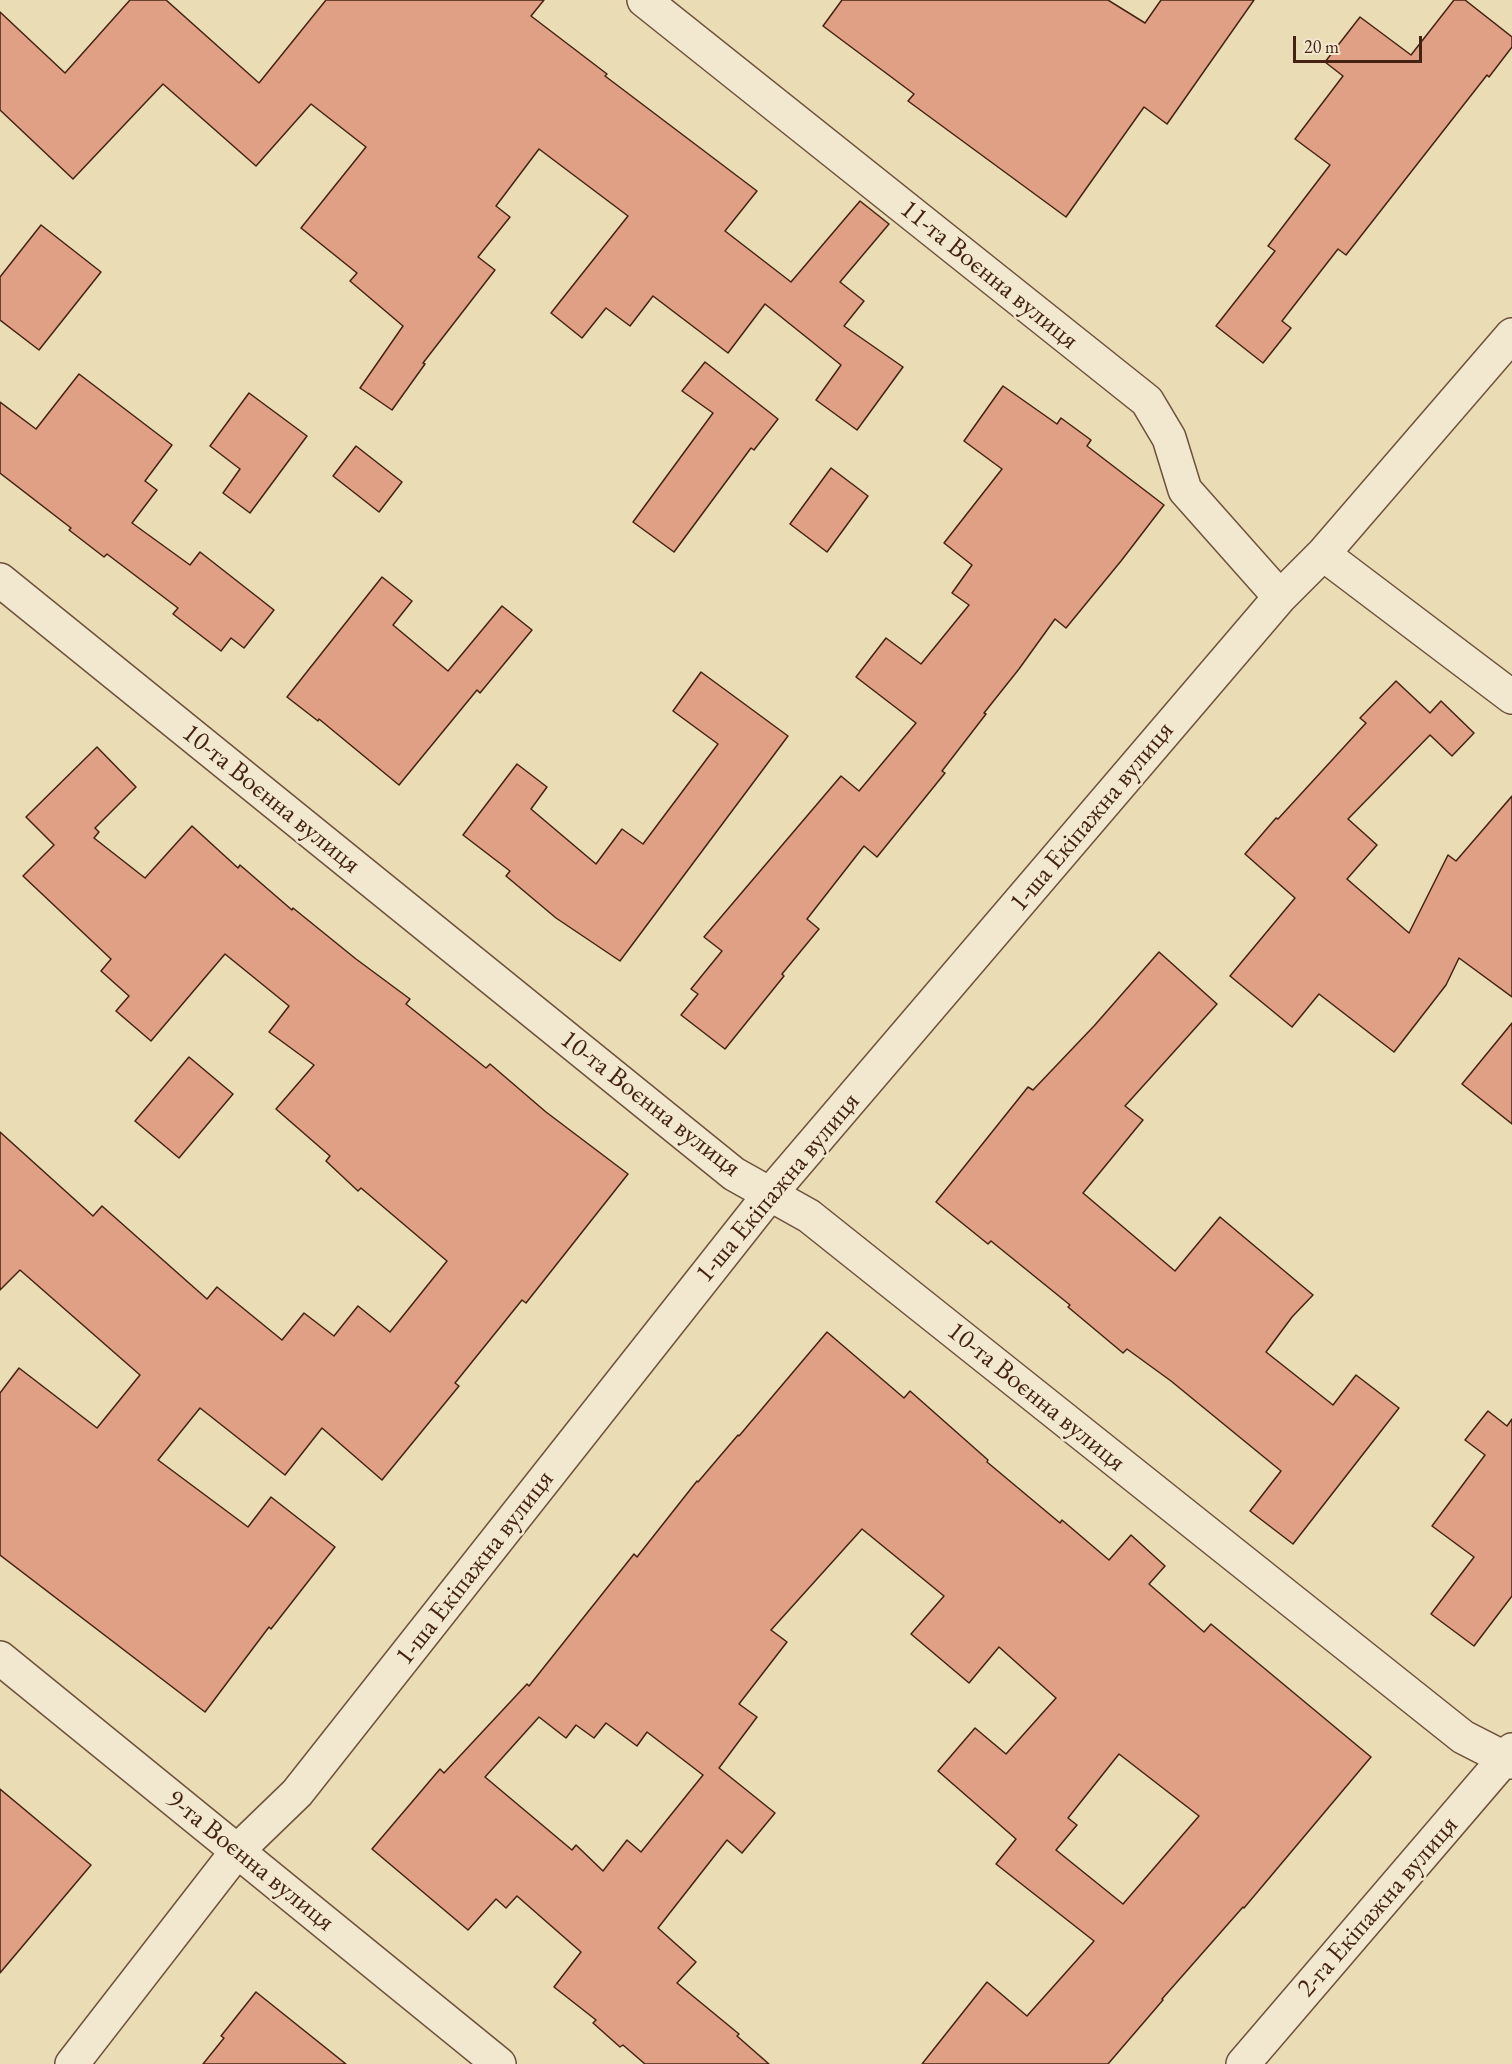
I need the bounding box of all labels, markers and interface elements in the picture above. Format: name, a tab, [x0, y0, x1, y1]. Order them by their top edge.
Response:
scale bar	[1296, 24, 1425, 62]
text: 20 m	[1304, 35, 1339, 58]
street label: 11-та Воєнна вулиця	[893, 193, 1085, 357]
street label: 1-ша Екіпажна вулиця	[1003, 715, 1181, 919]
street label: 10-та Воєнна вулиця	[175, 717, 367, 881]
street label: 10-та Воєнна вулиця	[553, 1023, 747, 1185]
street label: 1-ша Екіпажна вулиця	[689, 1086, 867, 1290]
street label: 10-та Воєнна вулиця	[940, 1315, 1132, 1479]
street label: 1-ша Екіпажна вулиця	[389, 1464, 561, 1672]
street label: 9-та Воєнна вулиця	[159, 1783, 341, 1939]
street label: 2-га Екіпажна вулиця	[1291, 1810, 1465, 2004]

